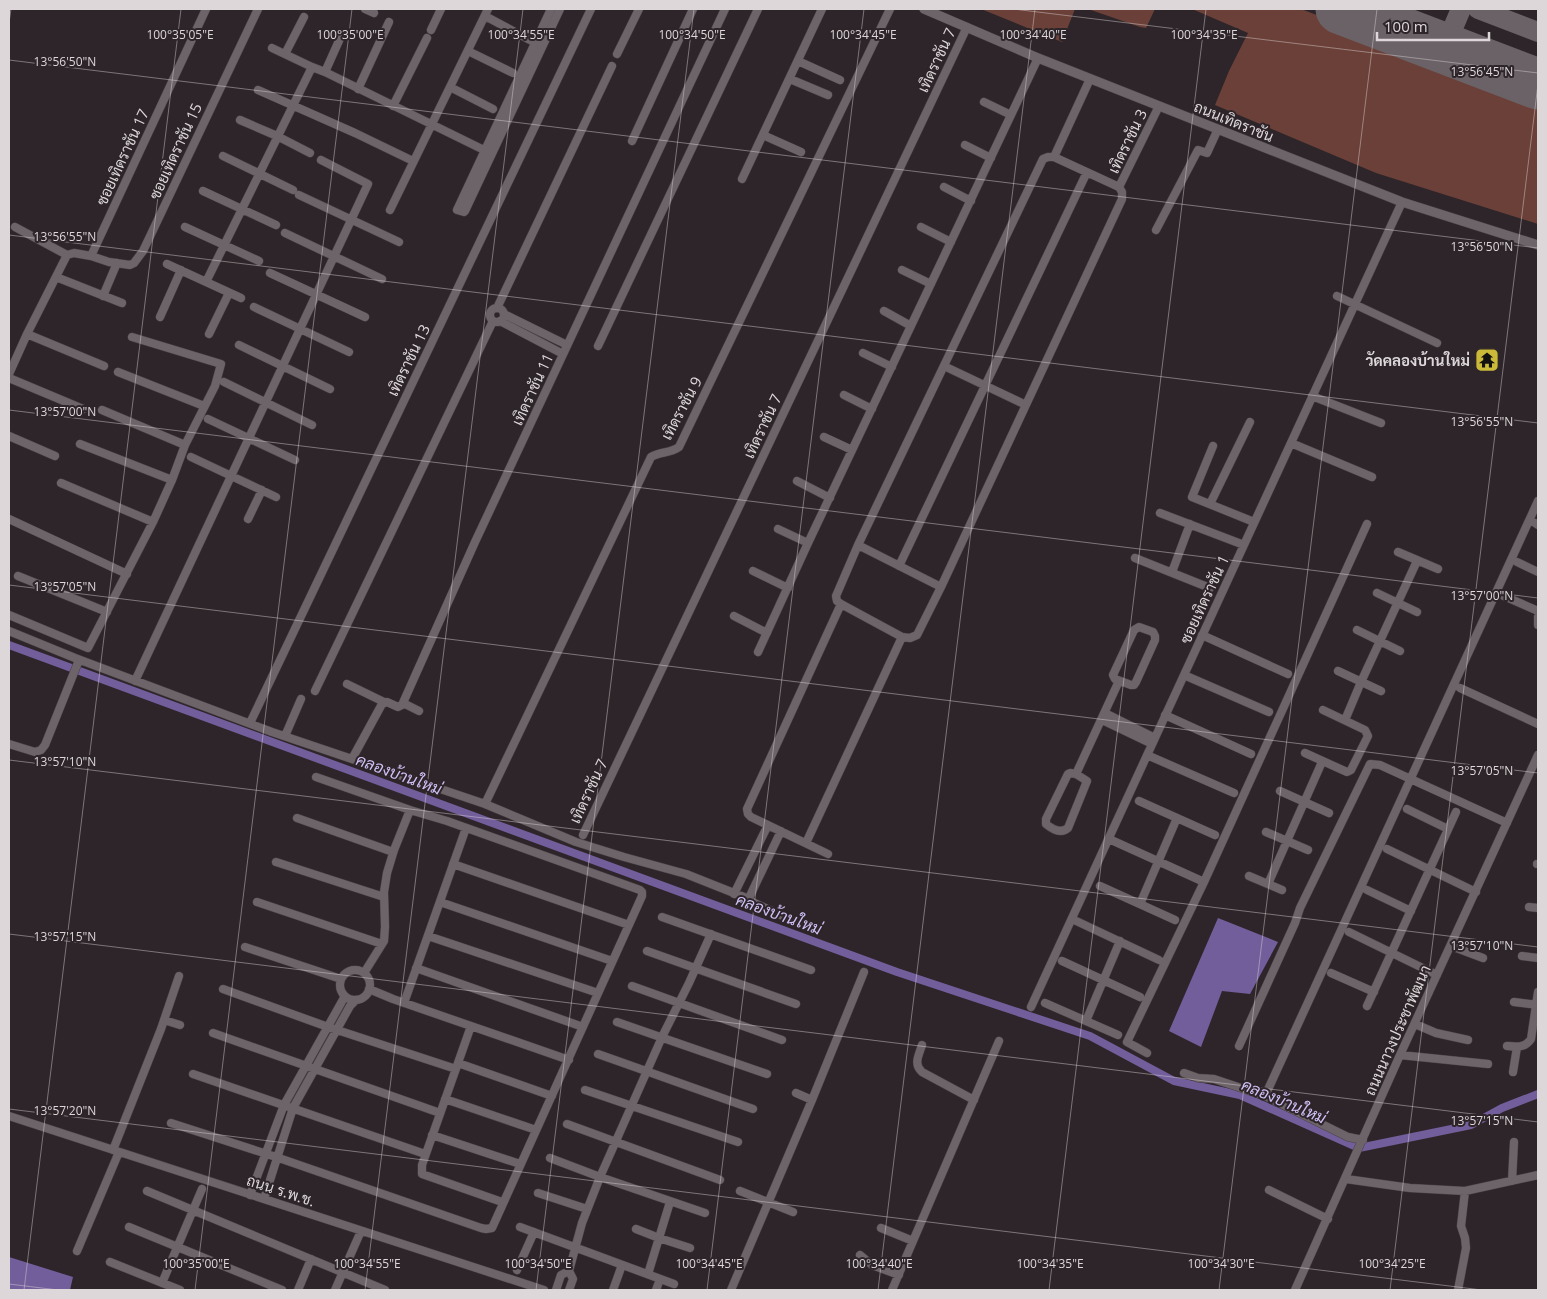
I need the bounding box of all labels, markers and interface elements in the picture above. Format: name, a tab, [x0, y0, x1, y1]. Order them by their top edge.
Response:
scale bar	[1377, 10, 1490, 42]
text: 100 m	[1384, 16, 1428, 36]
street label: เทิดราชัน 7	[912, 24, 960, 96]
text: 100°35'05"E	[146, 26, 214, 43]
text: 100°35'00"E	[316, 26, 384, 43]
text: 100°34'55"E	[487, 26, 555, 43]
text: 100°34'50"E	[658, 26, 726, 43]
text: 100°34'45"E	[829, 26, 897, 43]
text: 100°34'40"E	[999, 26, 1067, 43]
text: 100°34'35"E	[1170, 26, 1238, 43]
text: 13°56'50"N	[34, 53, 96, 70]
text: 13°56'45"N	[1451, 63, 1513, 80]
street label: ถนนเทิดราชัน	[1191, 96, 1277, 146]
street label: ซอยเทิดราชัน 15	[144, 100, 206, 202]
street label: ซอยเทิดราชัน 17	[91, 106, 153, 208]
street label: เทิดราชัน 3	[1103, 106, 1151, 176]
text: 13°56'55"N	[34, 228, 96, 245]
text: 13°56'50"N	[1451, 238, 1513, 255]
street label: เทิดราชัน 13	[382, 321, 434, 399]
temple icon: วัดคลองบ้านใหม่	[1474, 347, 1500, 373]
street label: เทิดราชัน 11	[507, 350, 557, 428]
place label: วัดคลองบ้านใหม่	[1365, 350, 1470, 370]
street label: เทิดราชัน 9	[656, 373, 706, 443]
street label: เทิดราชัน 7	[738, 390, 786, 462]
text: 13°57'00"N	[34, 403, 96, 420]
text: 13°56'55"N	[1451, 413, 1513, 430]
street label: ซอยเทิดราชัน 1	[1175, 551, 1233, 647]
text: 13°57'05"N	[34, 578, 96, 595]
text: 13°57'00"N	[1451, 587, 1513, 604]
water label: คลองบ้านใหม่	[353, 748, 446, 800]
text: 13°57'10"N	[34, 753, 96, 770]
street label: เทิดราชัน 7	[564, 755, 612, 827]
text: 13°57'05"N	[1451, 762, 1513, 779]
water label: คลองบ้านใหม่	[733, 888, 826, 940]
text: 13°57'15"N	[34, 928, 96, 945]
text: 13°57'10"N	[1451, 937, 1513, 954]
street label: ถนนนาวงประชาพัฒนา	[1359, 962, 1435, 1098]
water label: คลองบ้านใหม่	[1238, 1073, 1331, 1129]
text: 13°57'20"N	[34, 1102, 96, 1119]
text: 13°57'15"N	[1451, 1112, 1513, 1129]
street label: ถนน ร.พ.ช.	[244, 1170, 318, 1210]
text: 100°35'00"E	[162, 1255, 230, 1272]
text: 100°34'55"E	[333, 1255, 401, 1272]
text: 100°34'50"E	[504, 1255, 572, 1272]
text: 100°34'45"E	[675, 1255, 743, 1272]
text: 100°34'40"E	[845, 1255, 913, 1272]
text: 100°34'35"E	[1016, 1255, 1084, 1272]
text: 100°34'30"E	[1187, 1255, 1255, 1272]
text: 100°34'25"E	[1358, 1255, 1426, 1272]

